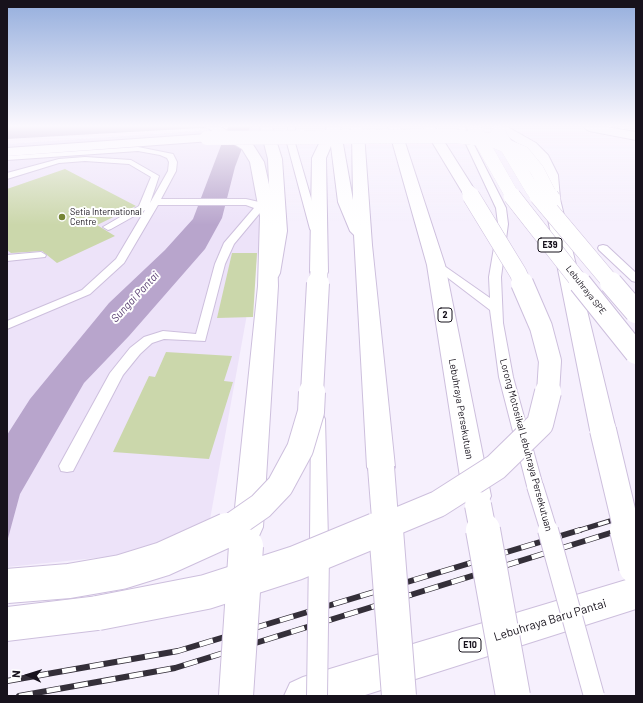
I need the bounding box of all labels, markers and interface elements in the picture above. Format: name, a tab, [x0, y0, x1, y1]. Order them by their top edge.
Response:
place label: Setia International Centre	[70, 207, 142, 228]
marker: Setia International Centre	[57, 212, 67, 222]
road number: E39	[538, 238, 562, 252]
street label: Lebuhraya SPE	[564, 264, 608, 316]
water label: Sungai Pantai	[108, 269, 162, 325]
road number: 2	[438, 308, 452, 322]
street label: Lorong Motosikal Lebuhraya Persekutuan	[497, 357, 555, 533]
street label: Lebuhraya Persekutuan	[446, 358, 476, 460]
street label: Lebuhraya Baru Pantai	[492, 596, 608, 644]
road number: E10	[459, 638, 481, 652]
north arrow	[8, 655, 48, 695]
text: N	[9, 670, 22, 678]

